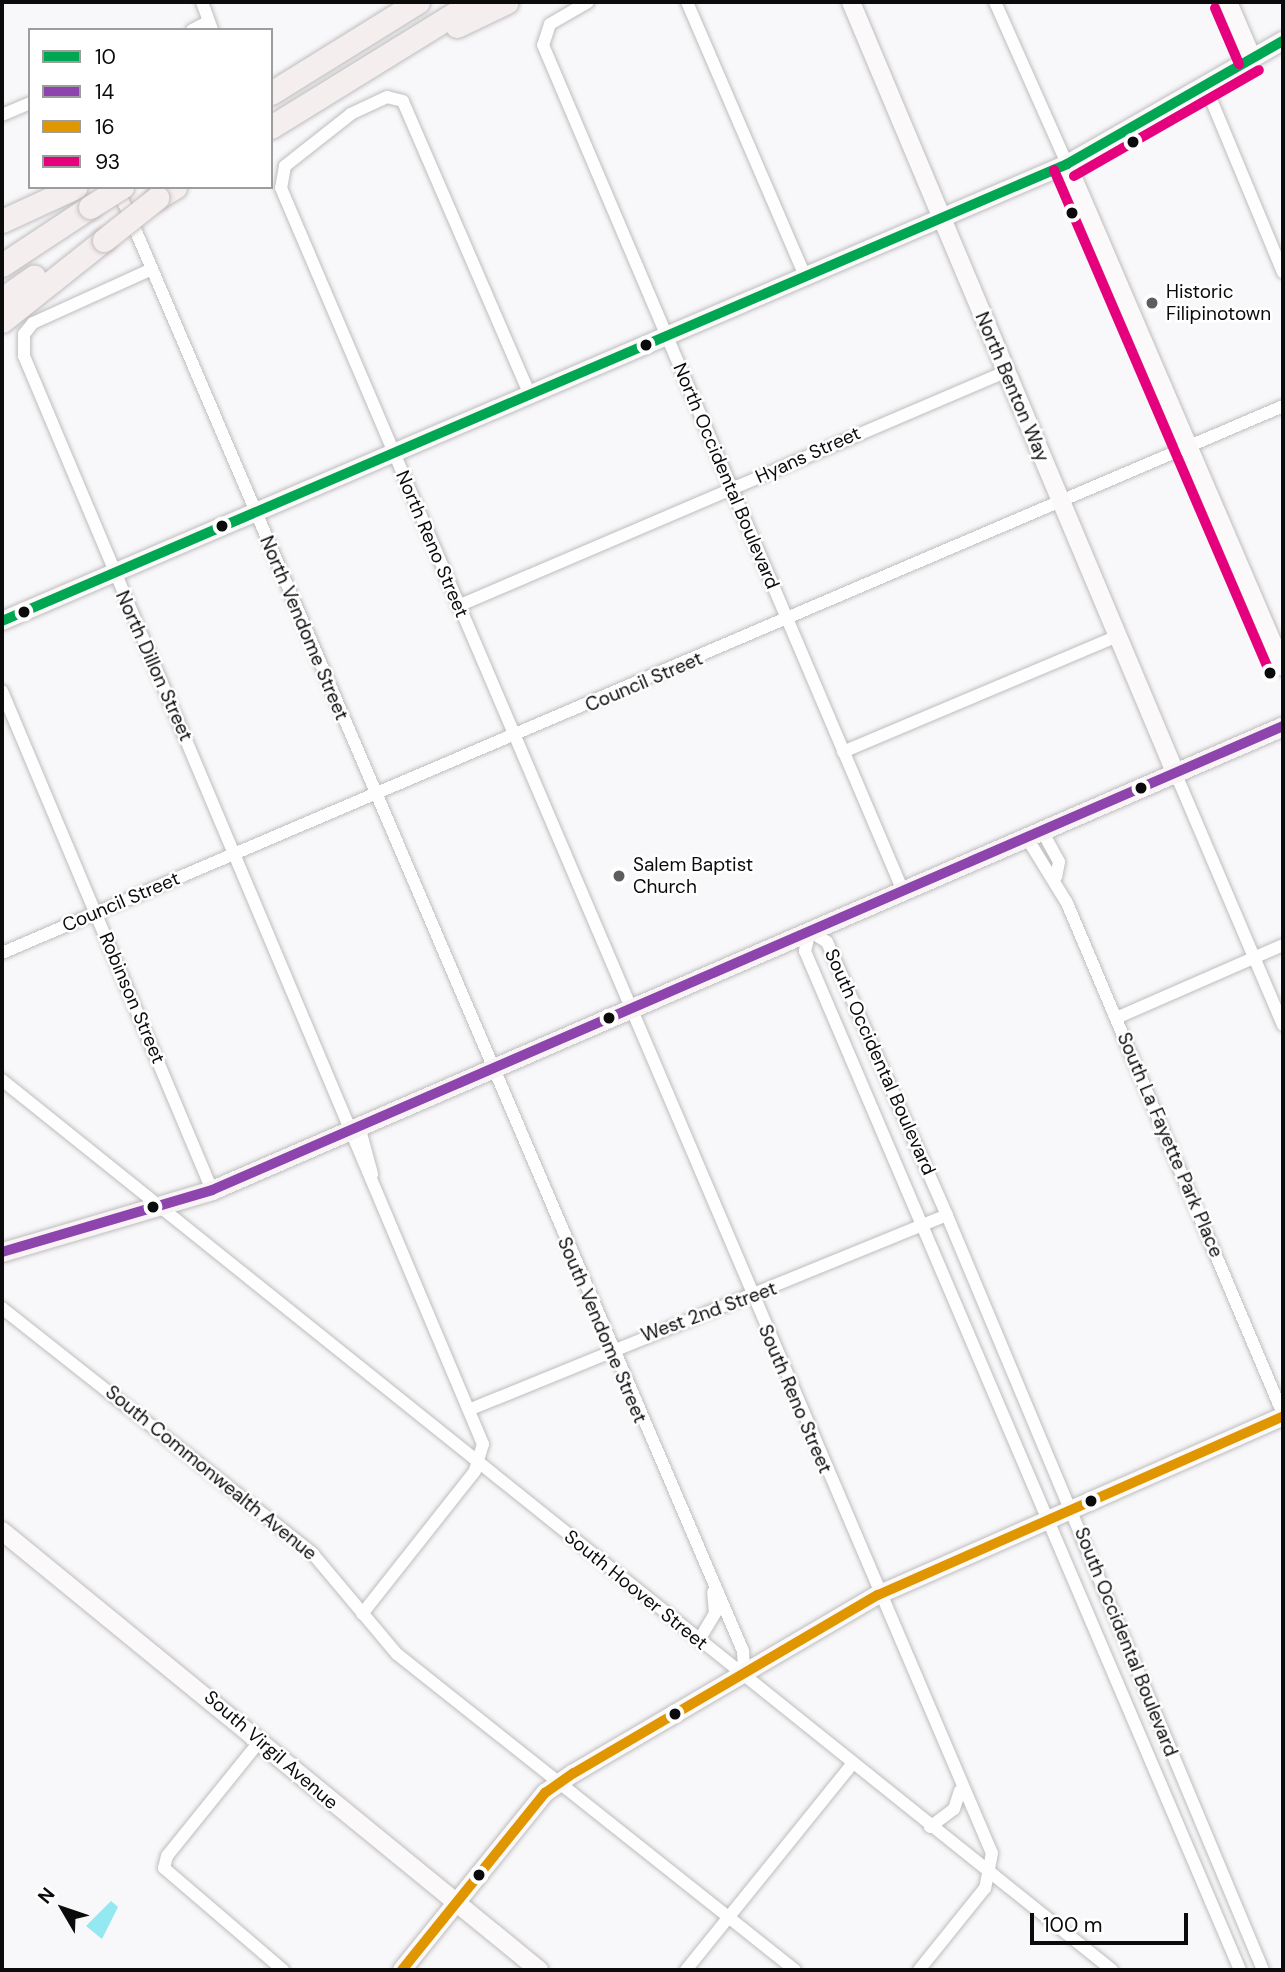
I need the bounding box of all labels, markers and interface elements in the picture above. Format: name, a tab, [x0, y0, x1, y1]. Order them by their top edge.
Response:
legend	[28, 28, 273, 189]
text: 10	[95, 43, 116, 71]
text: 14	[95, 78, 114, 106]
text: 16	[95, 113, 115, 141]
unlabelled marker	[1126, 135, 1140, 149]
text: 93	[95, 148, 120, 176]
unlabelled marker	[1065, 206, 1079, 220]
place label: Historic Filipinotown	[1166, 281, 1271, 325]
marker: Historic Filipinotown	[1144, 295, 1160, 311]
street label: North Benton Way	[970, 309, 1054, 465]
unlabelled marker	[639, 338, 653, 352]
street label: North Occidental Boulevard	[668, 360, 784, 592]
street label: Hyans Street	[752, 422, 864, 488]
street label: North Reno Street	[391, 467, 473, 621]
unlabelled marker	[215, 519, 229, 533]
street label: North Vendome Street	[255, 532, 353, 724]
street label: North Dillon Street	[111, 587, 197, 745]
unlabelled marker	[17, 605, 31, 619]
street label: Council Street	[582, 647, 706, 717]
unlabelled marker	[1263, 666, 1277, 680]
unlabelled marker	[1134, 781, 1148, 795]
place label: Salem Baptist Church	[633, 854, 753, 898]
street label: Council Street	[59, 867, 183, 937]
marker: Salem Baptist Church	[611, 868, 627, 884]
street label: Robinson Street	[94, 929, 170, 1067]
street label: South Occidental Boulevard	[820, 945, 940, 1179]
unlabelled marker	[602, 1011, 616, 1025]
street label: South La Fayette Park Place	[1112, 1029, 1228, 1261]
unlabelled marker	[146, 1200, 160, 1214]
street label: South Vendome Street	[553, 1234, 651, 1426]
street label: West 2nd Street	[638, 1277, 780, 1347]
street label: South Reno Street	[753, 1321, 837, 1477]
street label: South Commonwealth Avenue	[101, 1381, 321, 1565]
unlabelled marker	[1084, 1494, 1098, 1508]
street label: South Occidental Boulevard	[1070, 1524, 1182, 1760]
street label: South Hoover Street	[560, 1525, 712, 1655]
street label: South Virgil Avenue	[199, 1686, 343, 1814]
unlabelled marker	[668, 1707, 682, 1721]
unlabelled marker	[472, 1868, 486, 1882]
north arrow	[28, 1874, 98, 1944]
text: N	[32, 1882, 60, 1909]
scale bar	[1033, 1898, 1190, 1942]
text: 100 m	[1043, 1911, 1103, 1939]

